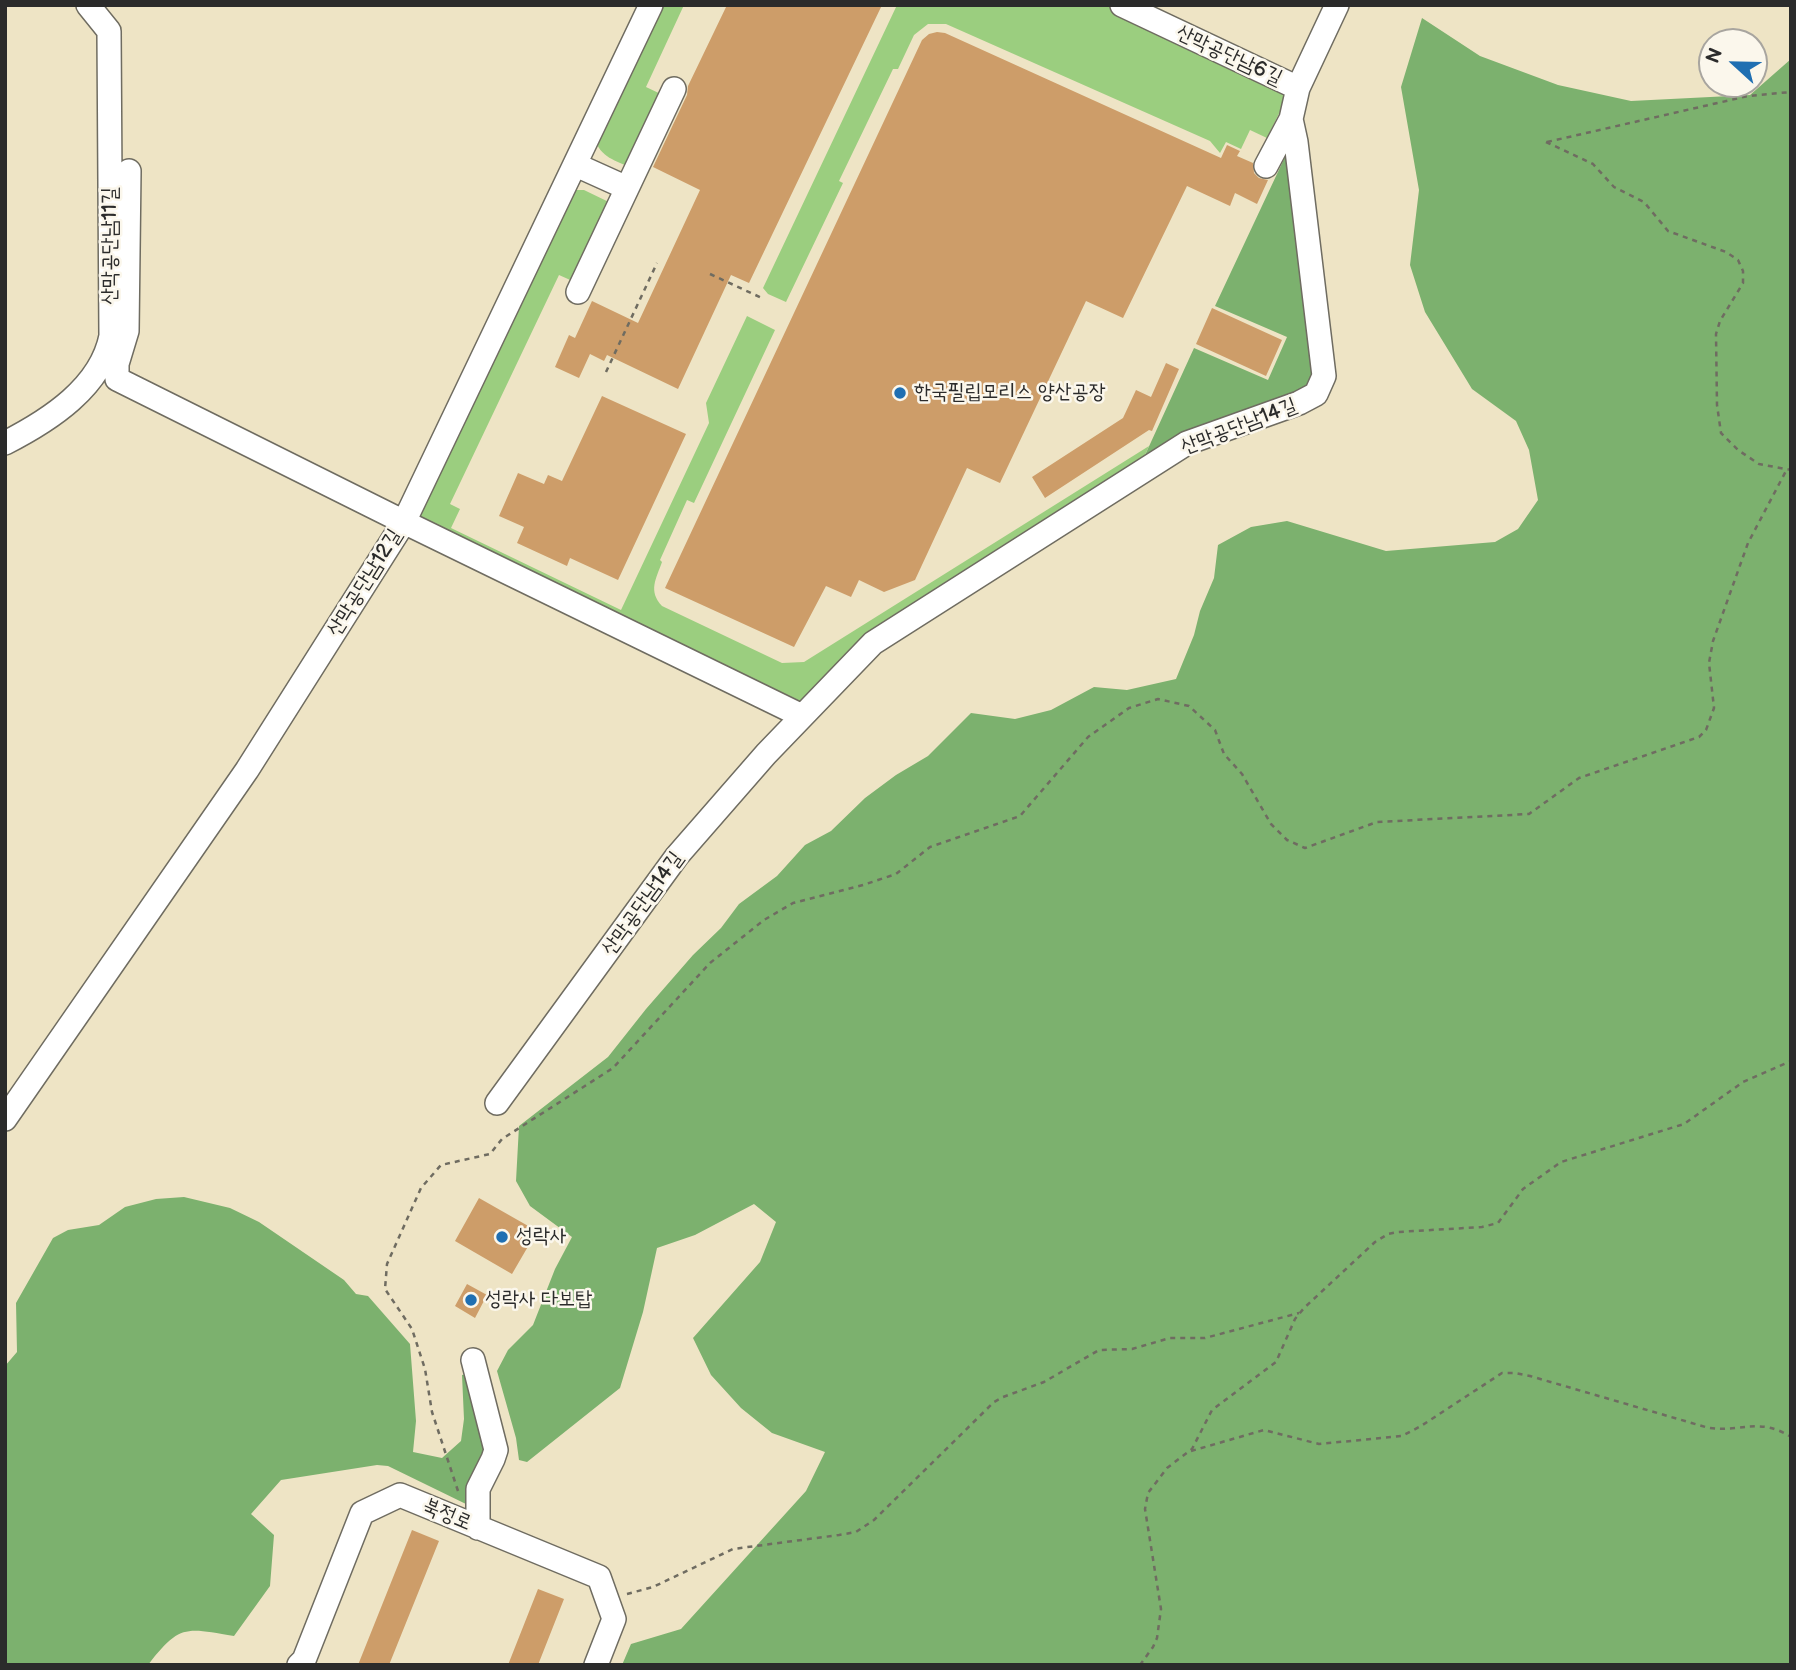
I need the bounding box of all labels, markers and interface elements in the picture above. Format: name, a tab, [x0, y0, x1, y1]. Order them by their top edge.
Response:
street label: 산막공단남6길	[1172, 20, 1286, 92]
north arrow	[1698, 28, 1768, 98]
text: N	[1702, 45, 1728, 67]
street label: 산막공단남11길	[98, 187, 124, 305]
place label: 한국필립모리스 양산공장	[914, 380, 1106, 406]
marker: 한국필립모리스 양산공장	[892, 385, 908, 401]
street label: 산막공단남14길	[1177, 393, 1301, 461]
street label: 산막공단남12길	[322, 525, 408, 641]
street label: 산막공단남14길	[597, 847, 689, 961]
place label: 성락사	[516, 1224, 567, 1250]
marker: 성락사	[494, 1229, 510, 1245]
place label: 성락사 다보탑	[485, 1287, 592, 1313]
marker: 성락사 다보탑	[463, 1292, 479, 1308]
street label: 북정로	[419, 1493, 475, 1537]

